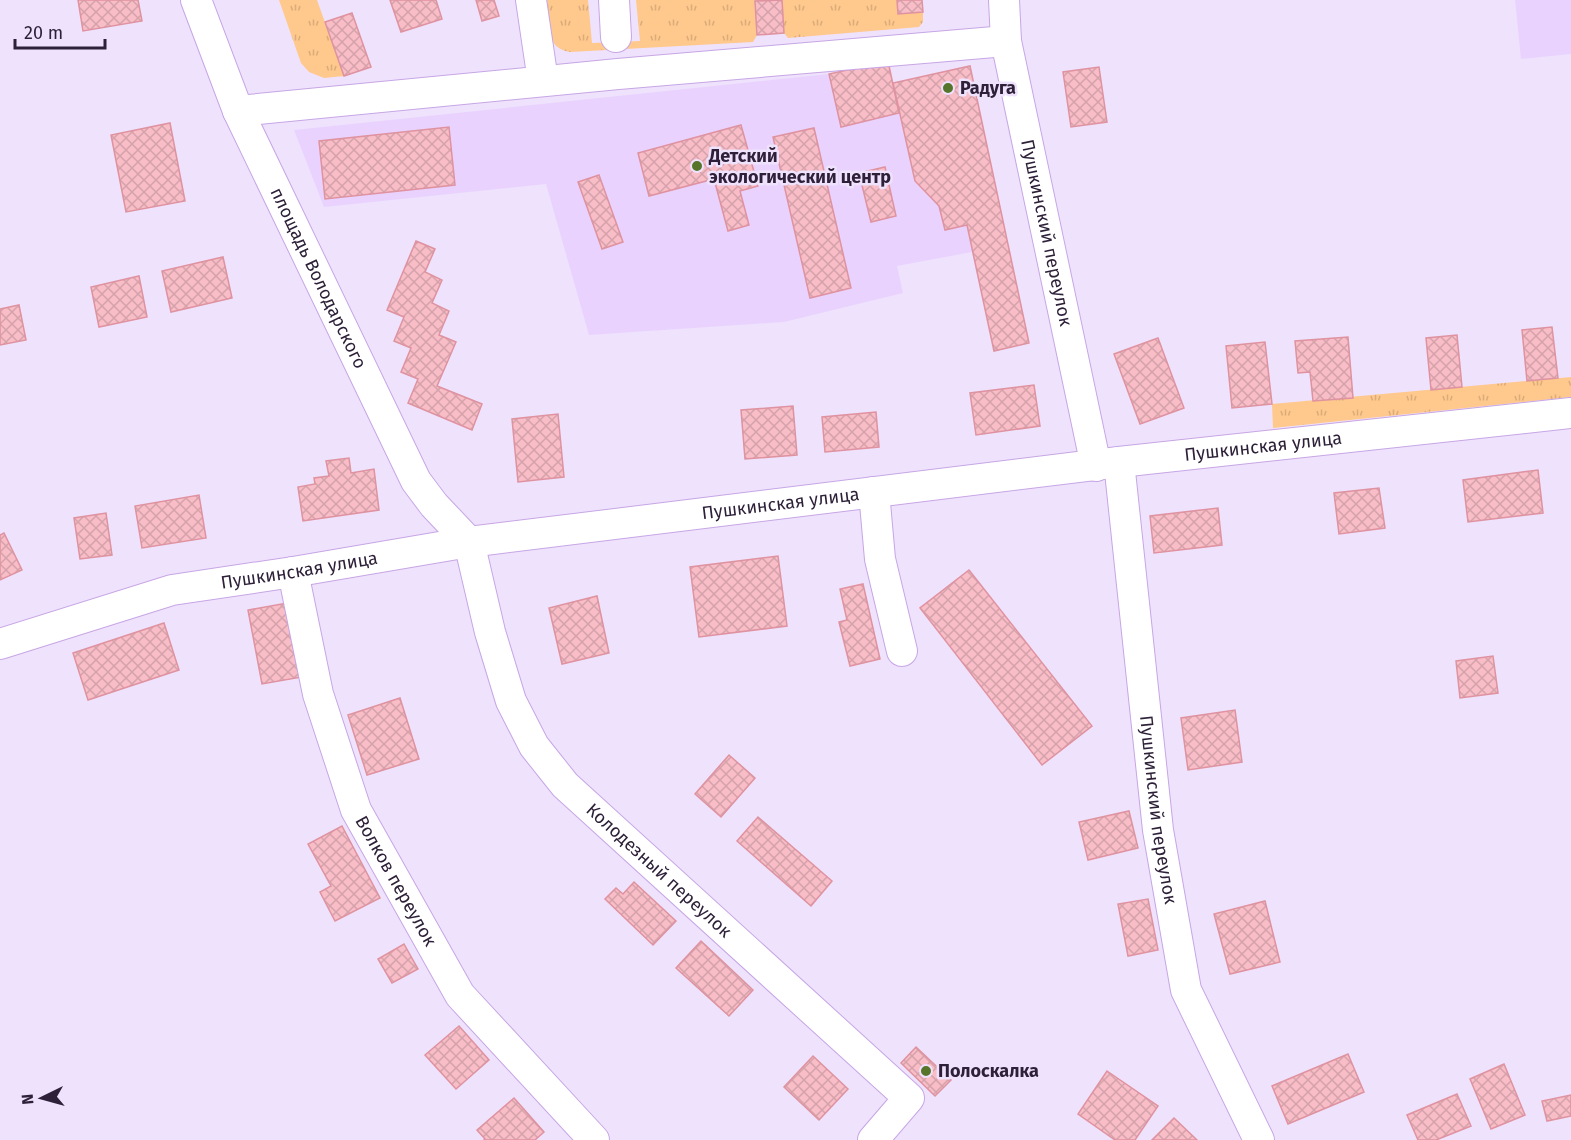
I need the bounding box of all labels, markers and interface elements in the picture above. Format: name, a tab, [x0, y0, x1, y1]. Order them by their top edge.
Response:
scale bar	[15, 12, 105, 50]
text: 20 m	[24, 22, 63, 44]
place label: Радуга	[960, 77, 1016, 99]
marker: Радуга	[941, 81, 955, 95]
street label: Пушкинский переулок	[1016, 137, 1077, 329]
place label: Детский экологический центр	[708, 145, 891, 188]
marker: Детский экологический центр	[690, 159, 704, 173]
street label: площадь Володарского	[265, 184, 371, 372]
street label: Пушкинская улица	[1183, 427, 1343, 466]
street label: Пушкинская улица	[700, 483, 861, 524]
street label: Пушкинская улица	[219, 547, 379, 594]
street label: Пушкинский переулок	[1135, 714, 1182, 907]
street label: Колодезный переулок	[582, 799, 737, 943]
street label: Волков переулок	[351, 812, 442, 951]
place label: Полоскалка	[938, 1060, 1039, 1082]
marker: Полоскалка	[919, 1064, 933, 1078]
north arrow	[12, 1068, 72, 1128]
text: N	[18, 1093, 37, 1105]

